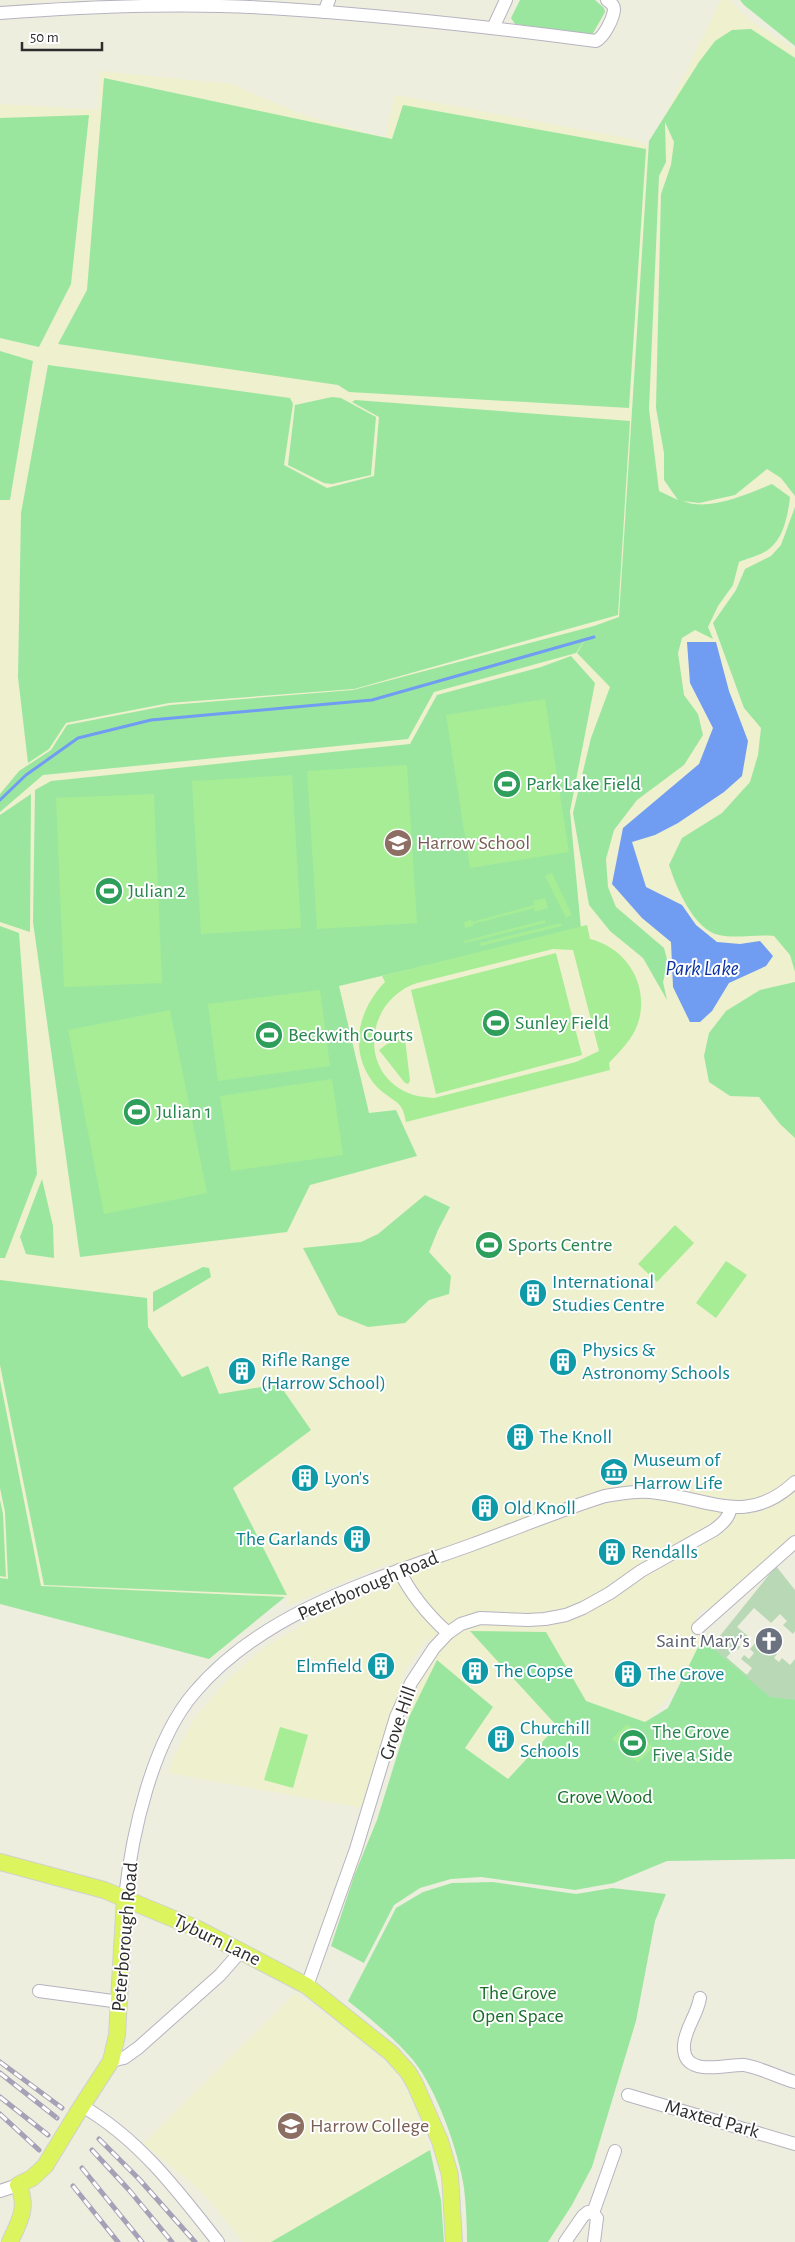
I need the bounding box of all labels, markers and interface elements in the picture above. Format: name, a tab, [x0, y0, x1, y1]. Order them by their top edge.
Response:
scale bar	[22, 20, 102, 52]
text: 50 m	[30, 30, 59, 45]
sports icon: Park Lake Field	[492, 769, 522, 799]
place label: Park Lake Field	[526, 774, 641, 794]
school or university icon: Harrow School	[383, 828, 413, 858]
place label: Harrow School	[417, 833, 530, 853]
sports icon: Julian 2	[94, 876, 124, 906]
place label: Julian 2	[128, 881, 186, 901]
water label: Park Lake	[665, 958, 739, 979]
sports icon: Sunley Field	[481, 1008, 511, 1038]
place label: Sunley Field	[515, 1013, 609, 1033]
sports icon: Beckwith Courts	[254, 1020, 284, 1050]
place label: Beckwith Courts	[288, 1025, 413, 1045]
sports icon: Julian 1	[122, 1097, 152, 1127]
place label: Julian 1	[156, 1102, 212, 1122]
sports icon: Sports Centre	[474, 1230, 504, 1260]
place label: Sports Centre	[508, 1235, 612, 1255]
place label: International Studies Centre	[552, 1272, 665, 1315]
building icon: International Studies Centre	[518, 1278, 548, 1308]
place label: Physics & Astronomy Schools	[582, 1340, 730, 1383]
building icon: Physics & Astronomy Schools	[548, 1347, 578, 1377]
place label: Rifle Range (Harrow School)	[261, 1350, 386, 1393]
building icon: Rifle Range (Harrow School)	[227, 1356, 257, 1386]
building icon: The Knoll	[505, 1422, 535, 1452]
place label: The Knoll	[539, 1427, 612, 1447]
place label: Museum of Harrow Life	[633, 1450, 723, 1493]
museum icon: Museum of Harrow Life	[599, 1457, 629, 1487]
building icon: Lyon's	[290, 1463, 320, 1493]
place label: Lyon's	[324, 1468, 369, 1488]
building icon: Old Knoll	[470, 1493, 500, 1523]
place label: Old Knoll	[504, 1498, 576, 1518]
building icon: The Garlands	[342, 1524, 372, 1554]
place label: The Garlands	[236, 1529, 338, 1549]
building icon: Rendalls	[597, 1537, 627, 1567]
place label: Rendalls	[631, 1542, 698, 1562]
street label: Peterborough Road	[295, 1547, 441, 1625]
church icon: Saint Mary's	[754, 1626, 784, 1656]
place label: Saint Mary's	[656, 1631, 750, 1651]
building icon: Elmfield	[366, 1651, 396, 1681]
place label: Elmfield	[296, 1656, 362, 1676]
building icon: The Copse	[460, 1656, 490, 1686]
building icon: The Grove	[613, 1659, 643, 1689]
place label: The Copse	[494, 1661, 573, 1681]
place label: The Grove	[647, 1664, 725, 1684]
street label: Grove Hill	[376, 1683, 420, 1763]
place label: Churchill Schools	[520, 1718, 590, 1761]
place label: The Grove Five a Side	[652, 1722, 733, 1765]
building icon: Churchill Schools	[486, 1724, 516, 1754]
sports icon: The Grove Five a Side	[618, 1728, 648, 1758]
park label: Grove Wood	[557, 1787, 653, 1807]
street label: Peterborough Road	[108, 1861, 142, 2013]
street label: Tyburn Lane	[170, 1910, 264, 1970]
park label: The Grove Open Space	[472, 1983, 564, 2026]
street label: Maxted Park	[663, 2096, 761, 2142]
school or university icon: Harrow College	[276, 2111, 306, 2141]
place label: Harrow College	[310, 2116, 429, 2136]

